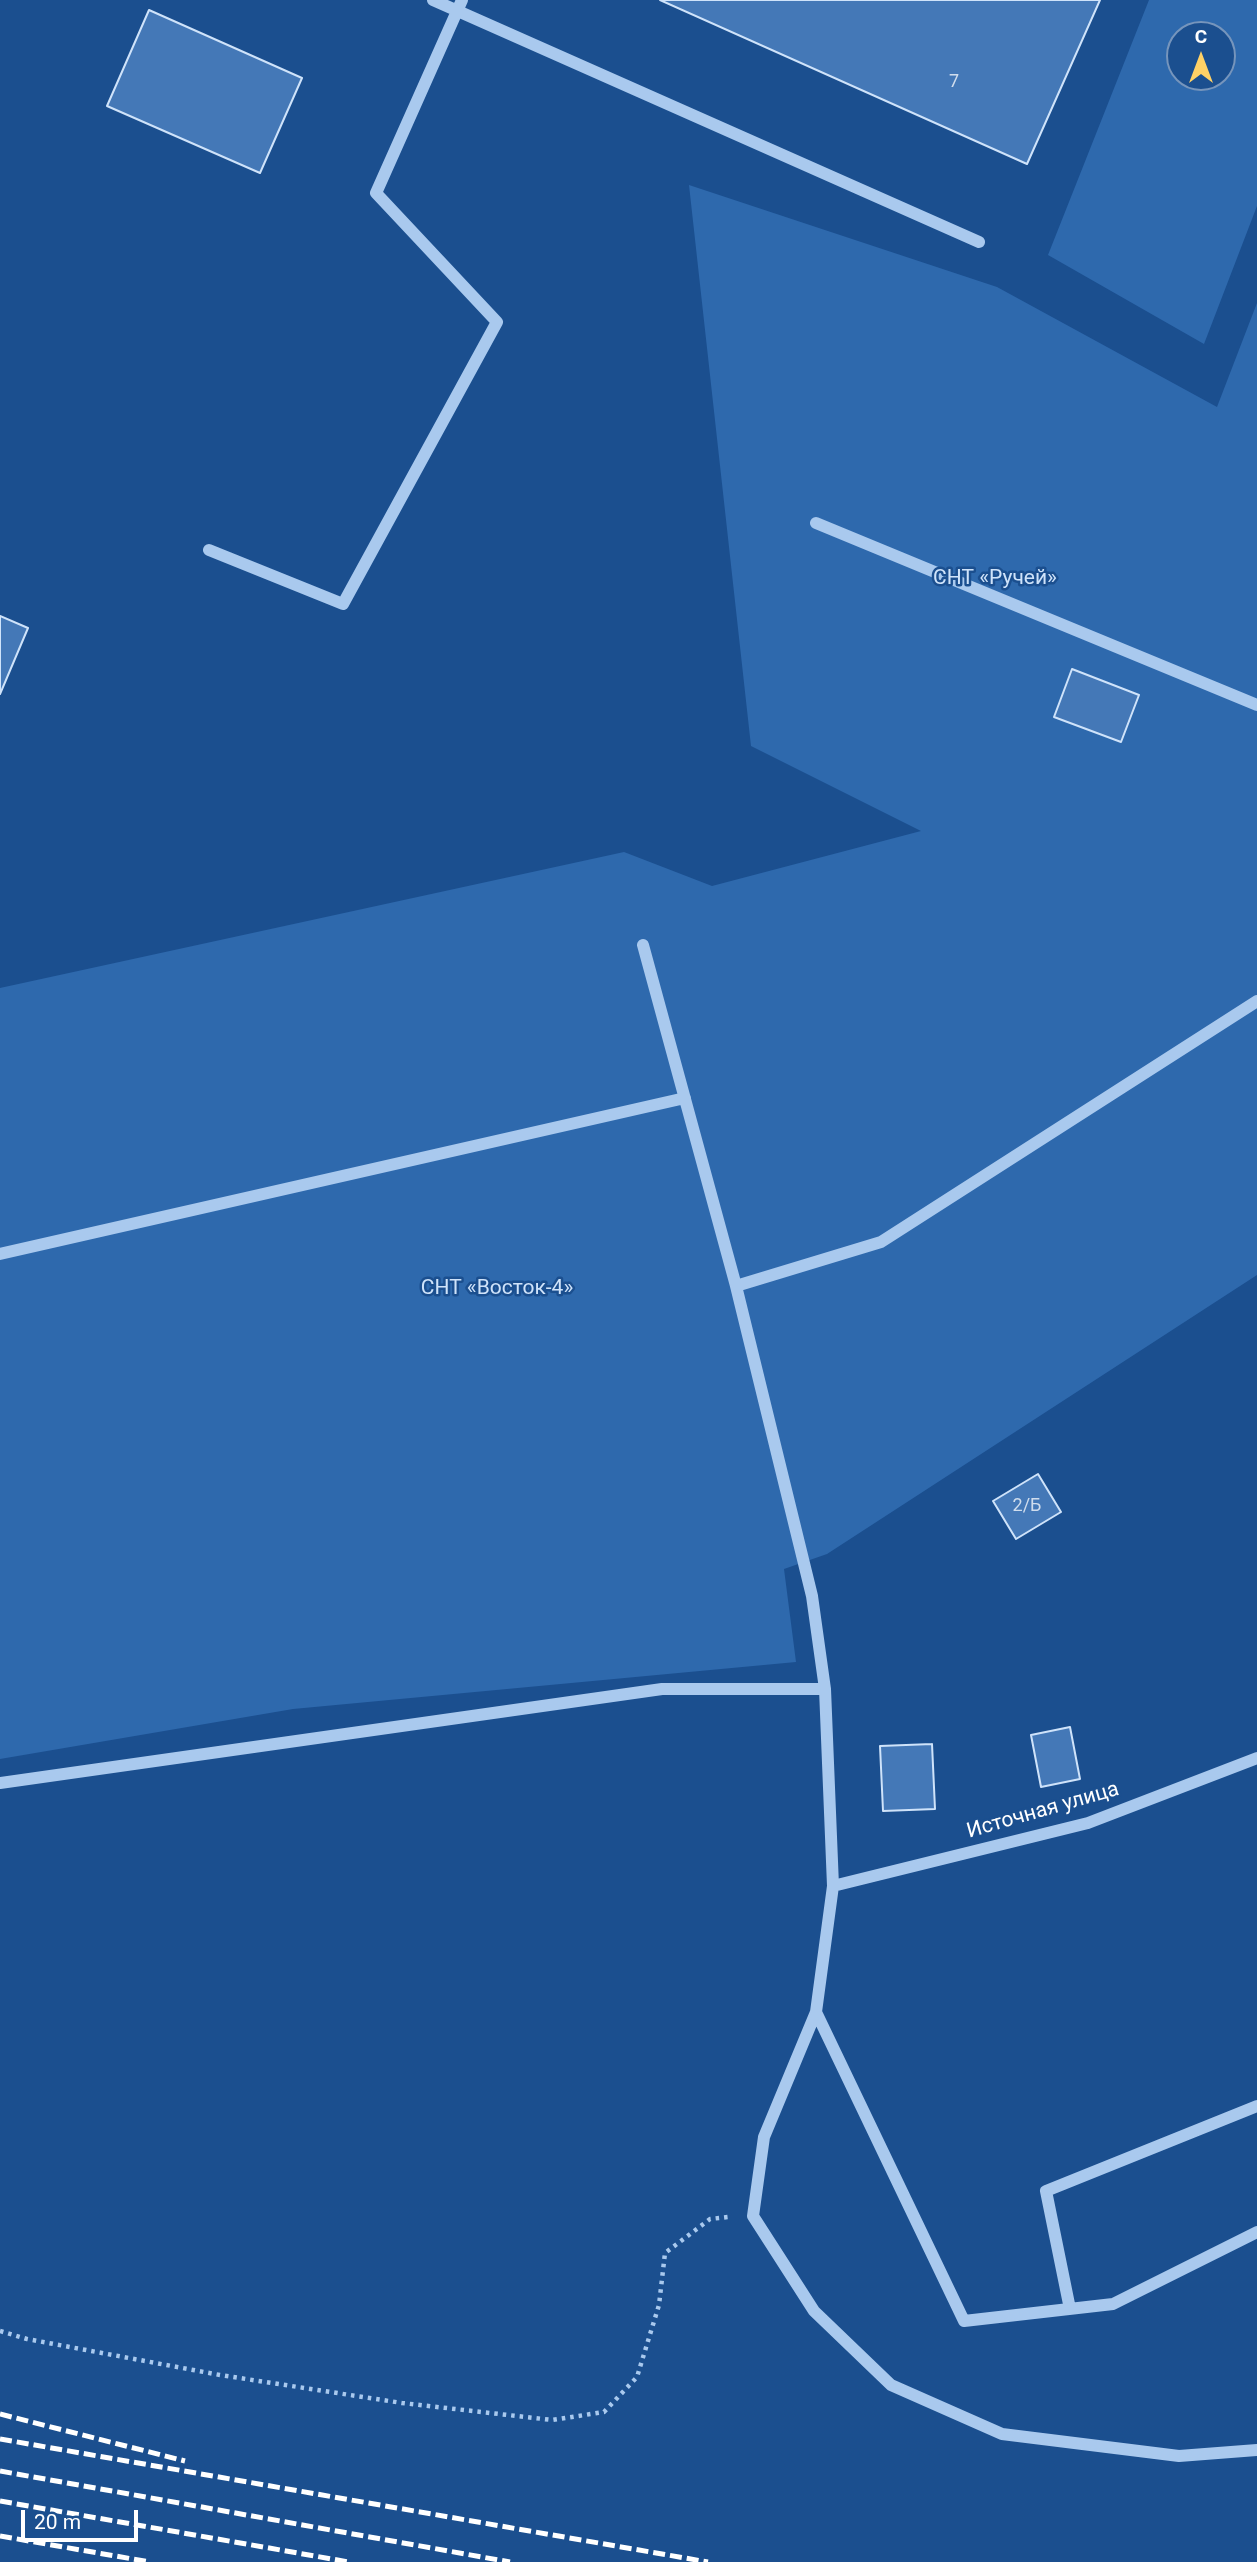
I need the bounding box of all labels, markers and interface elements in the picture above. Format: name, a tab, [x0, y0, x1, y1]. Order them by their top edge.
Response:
north arrow	[1166, 21, 1236, 91]
text: С	[1195, 25, 1207, 48]
house number: 7	[949, 71, 959, 93]
park label: СНТ «Ручей»	[933, 566, 1057, 592]
park label: СНТ «Восток-4»	[421, 1276, 573, 1302]
house number: 2/Б	[1013, 1495, 1041, 1517]
street label: Источная улица	[964, 1777, 1122, 1845]
scale bar	[24, 2496, 142, 2540]
text: 20 m	[34, 2510, 81, 2534]

